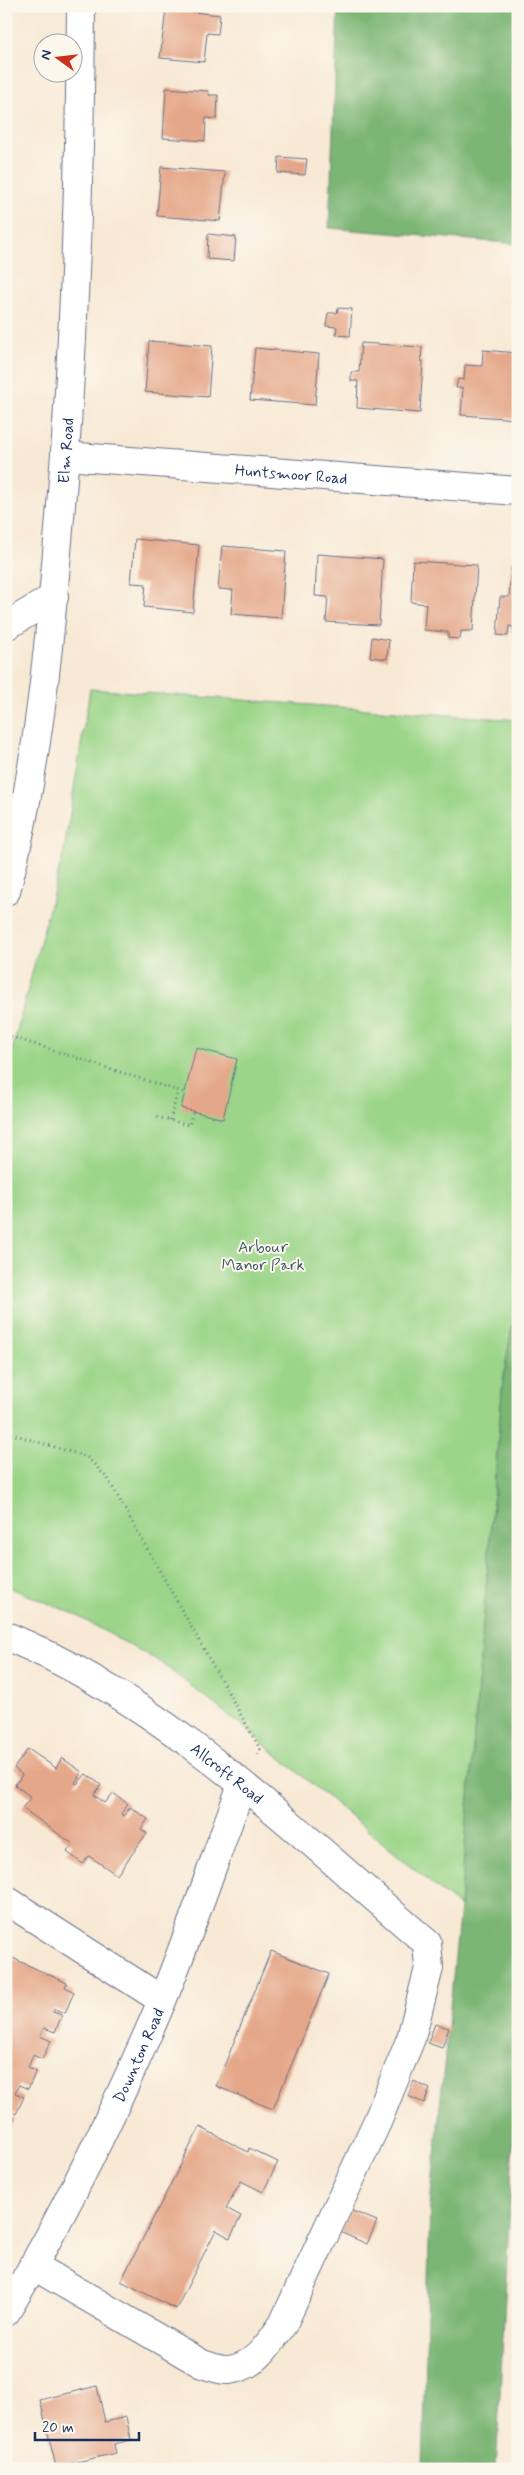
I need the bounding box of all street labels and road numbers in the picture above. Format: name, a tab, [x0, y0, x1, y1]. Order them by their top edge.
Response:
street label: Elm Road	[54, 417, 79, 484]
street label: Huntsmoor Road	[234, 460, 348, 490]
street label: Allcroft Road	[186, 1738, 267, 1809]
street label: Downton Road	[109, 2005, 170, 2107]

